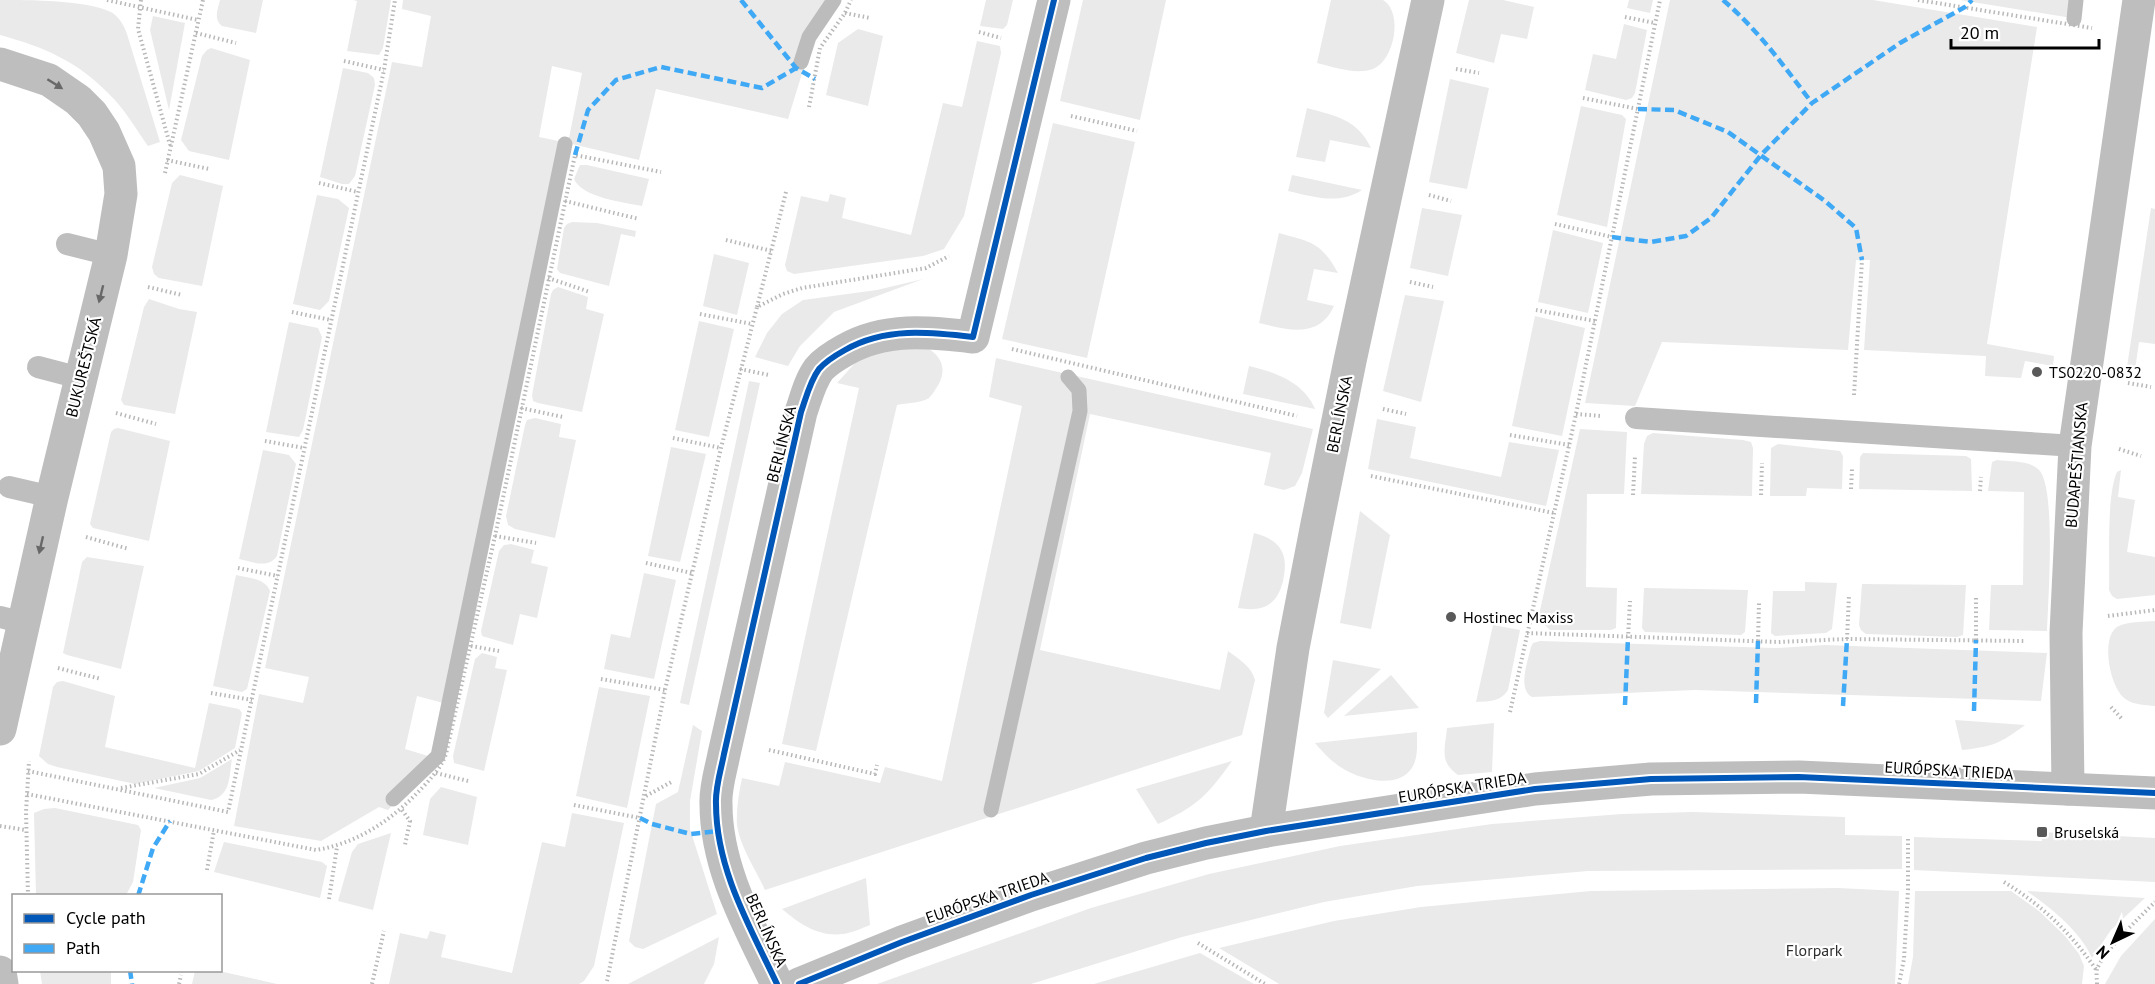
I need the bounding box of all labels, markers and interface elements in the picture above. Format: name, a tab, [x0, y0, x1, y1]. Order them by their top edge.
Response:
scale bar	[1951, 12, 2100, 50]
text: 20 m	[1960, 21, 1999, 44]
one-way arrow	[46, 79, 63, 90]
one-way arrow	[96, 285, 106, 303]
street label: BUKUREŠTSKÁ	[61, 314, 105, 419]
place label: TS0220-0832	[2049, 362, 2142, 382]
marker: TS0220-0832	[2030, 365, 2044, 379]
street label: BERLÍNSKA	[1322, 373, 1356, 454]
street label: BUDAPEŠTIANSKA	[2061, 401, 2092, 529]
street label: BERLÍNSKA	[762, 403, 800, 484]
one-way arrow	[36, 536, 46, 554]
place label: Hostinec Maxiss	[1463, 607, 1573, 627]
marker: Hostinec Maxiss	[1444, 610, 1458, 624]
street label: EURÓPSKA TRIEDA	[1884, 757, 2015, 783]
street label: EURÓPSKA TRIEDA	[1397, 767, 1528, 807]
place label: Bruselská	[2054, 822, 2119, 842]
marker: Bruselská	[2035, 825, 2049, 839]
street label: EURÓPSKA TRIEDA	[923, 866, 1052, 927]
street label: BERLÍNSKA	[742, 890, 792, 970]
legend	[12, 894, 222, 972]
text: Cycle path	[66, 906, 146, 929]
north arrow	[2083, 912, 2143, 972]
text: Path	[66, 936, 100, 959]
park label: Florpark	[1786, 940, 1843, 960]
text: N	[2092, 942, 2113, 964]

